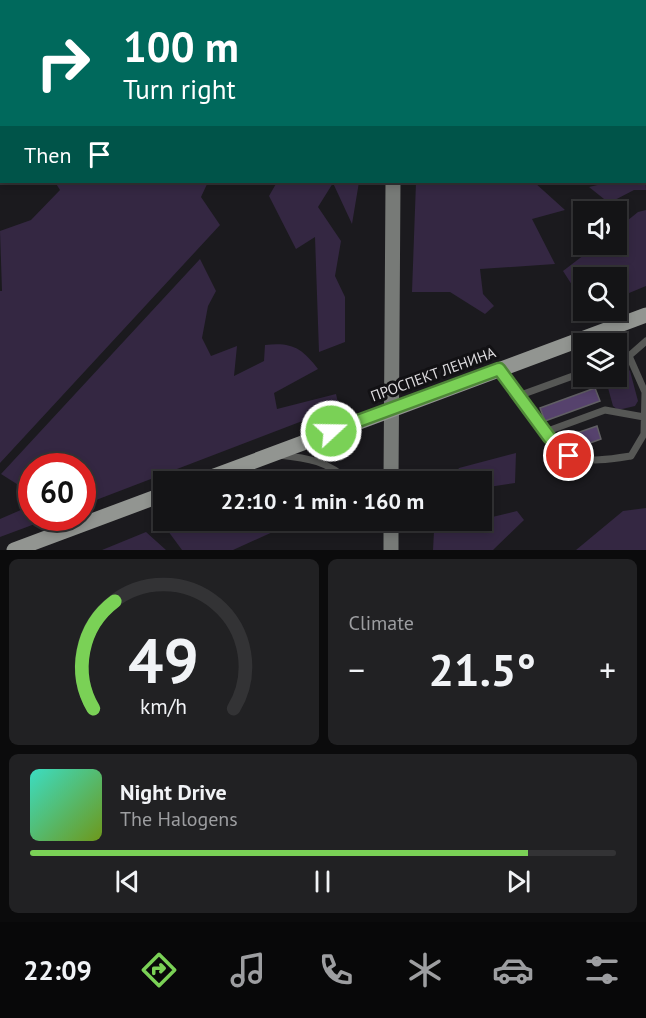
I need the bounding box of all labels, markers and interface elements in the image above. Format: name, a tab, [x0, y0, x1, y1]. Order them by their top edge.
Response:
text: 100 m	[123, 19, 239, 74]
icon: right	[24, 24, 102, 102]
text: Turn right	[123, 72, 236, 106]
icon: arrive	[83, 138, 116, 171]
text: Then	[24, 141, 71, 169]
map controls	[573, 201, 627, 387]
button: sound	[573, 201, 627, 255]
button: search	[573, 267, 627, 321]
button: layers	[573, 333, 627, 387]
street label: ПРОСПЕКТ ЛЕНИНА	[368, 342, 498, 405]
position arrow	[299, 399, 363, 463]
pin	[543, 430, 594, 481]
icon: arrive	[552, 439, 585, 472]
speed limit sign: 60	[18, 453, 96, 531]
text: 22:10 · 1 min · 160 m	[221, 487, 424, 515]
text: Climate	[349, 610, 414, 636]
text: 49	[128, 619, 199, 700]
text: 21.5°	[429, 640, 536, 698]
text: −	[349, 648, 365, 691]
text: +	[599, 648, 616, 691]
text: km/h	[140, 692, 187, 720]
text: Night Drive	[120, 778, 227, 806]
text: The Halogens	[120, 806, 238, 832]
icon: previous	[111, 865, 144, 898]
icon: pause	[306, 865, 339, 898]
icon: next	[502, 865, 535, 898]
icon: directions	[138, 949, 180, 991]
icon: music	[227, 949, 269, 991]
icon: phone	[315, 949, 357, 991]
icon: climate	[404, 949, 446, 991]
icon: car	[492, 949, 534, 991]
icon: filters	[581, 949, 623, 991]
text: 22:09	[23, 953, 92, 987]

